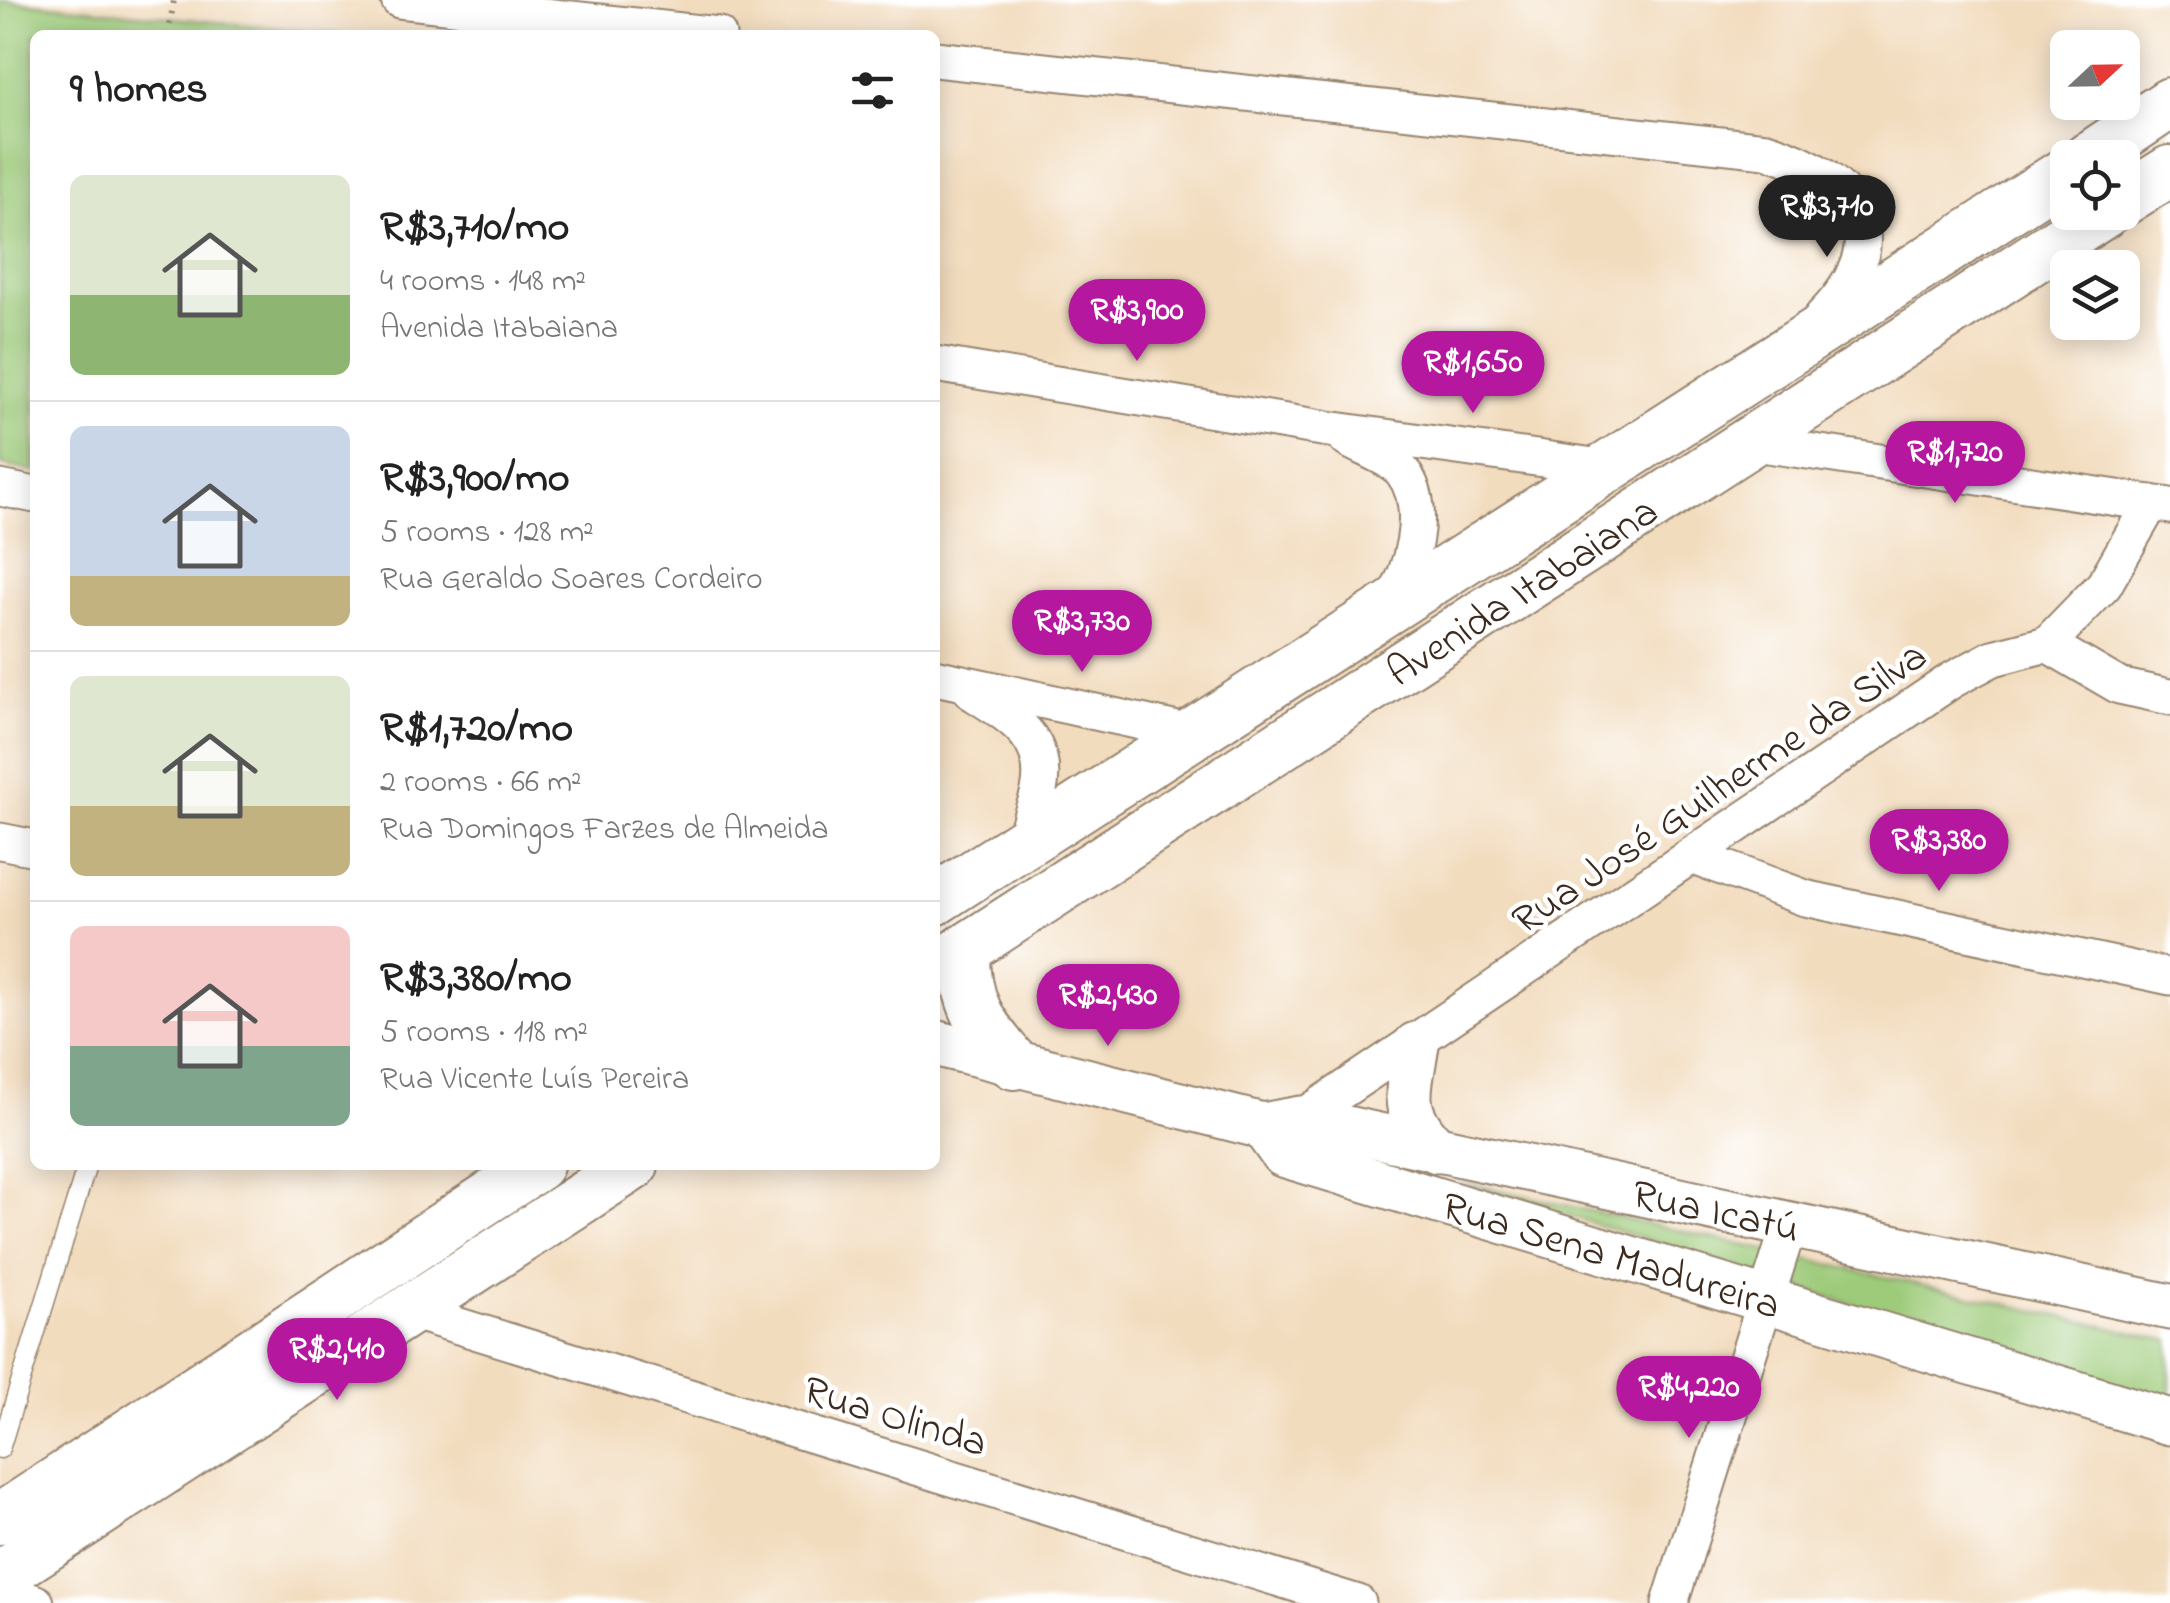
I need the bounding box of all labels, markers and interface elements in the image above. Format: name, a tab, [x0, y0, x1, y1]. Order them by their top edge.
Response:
north arrow	[2050, 30, 2140, 120]
map controls	[2050, 30, 2140, 340]
text: 9 homes	[70, 60, 208, 121]
icon: filters	[845, 63, 900, 118]
button: locate	[2050, 140, 2140, 230]
pin: R$3,710	[1735, 175, 1919, 260]
text: R$3,710	[1781, 184, 1873, 231]
text: R$3,710/mo	[380, 198, 569, 259]
icon: home	[150, 215, 270, 335]
button: layers	[2050, 250, 2140, 340]
text: 4 rooms · 148 m²	[380, 259, 586, 306]
pin: R$3,900	[1045, 279, 1229, 364]
text: R$3,900	[1090, 288, 1184, 335]
text: Avenida Itabaiana	[380, 306, 618, 353]
pin: R$1,650	[1381, 331, 1565, 416]
text: R$1,650	[1424, 340, 1522, 387]
pin: R$1,720	[1863, 421, 2047, 506]
text: R$1,720	[1907, 430, 2003, 477]
text: R$3,900/mo	[380, 449, 570, 510]
icon: home	[150, 466, 270, 586]
street label: Avenida Itabaiana	[1376, 483, 1671, 704]
text: 5 rooms · 128 m²	[380, 510, 594, 557]
text: Rua Geraldo Soares Cordeiro	[380, 557, 763, 604]
pin: R$3,730	[990, 590, 1174, 675]
text: R$3,730	[1034, 599, 1130, 646]
street label: Rua José Guilherme da Silva	[1501, 628, 1940, 952]
text: R$1,720/mo	[380, 699, 573, 760]
icon: home	[150, 716, 270, 836]
text: 2 rooms · 66 m²	[380, 760, 582, 807]
text: Rua Domingos Farzes de Almeida	[380, 807, 829, 854]
pin: R$3,380	[1847, 809, 2031, 894]
text: R$3,380	[1892, 818, 1986, 865]
text: R$3,380/mo	[380, 949, 572, 1010]
pin: R$2,430	[1016, 964, 1200, 1049]
icon: home	[150, 966, 270, 1086]
text: R$2,430	[1059, 973, 1157, 1020]
text: 5 rooms · 118 m²	[380, 1010, 588, 1057]
text: Rua Vicente Luís Pereira	[380, 1057, 689, 1104]
street label: Rua Icatú	[1626, 1166, 1805, 1261]
street label: Rua Sena Madureira	[1434, 1178, 1787, 1338]
pin: R$2,410	[245, 1318, 429, 1403]
text: R$2,410	[289, 1327, 385, 1374]
pin: R$4,220	[1597, 1356, 1781, 1441]
street label: Rua Olinda	[795, 1361, 994, 1475]
text: R$4,220	[1638, 1365, 1740, 1412]

